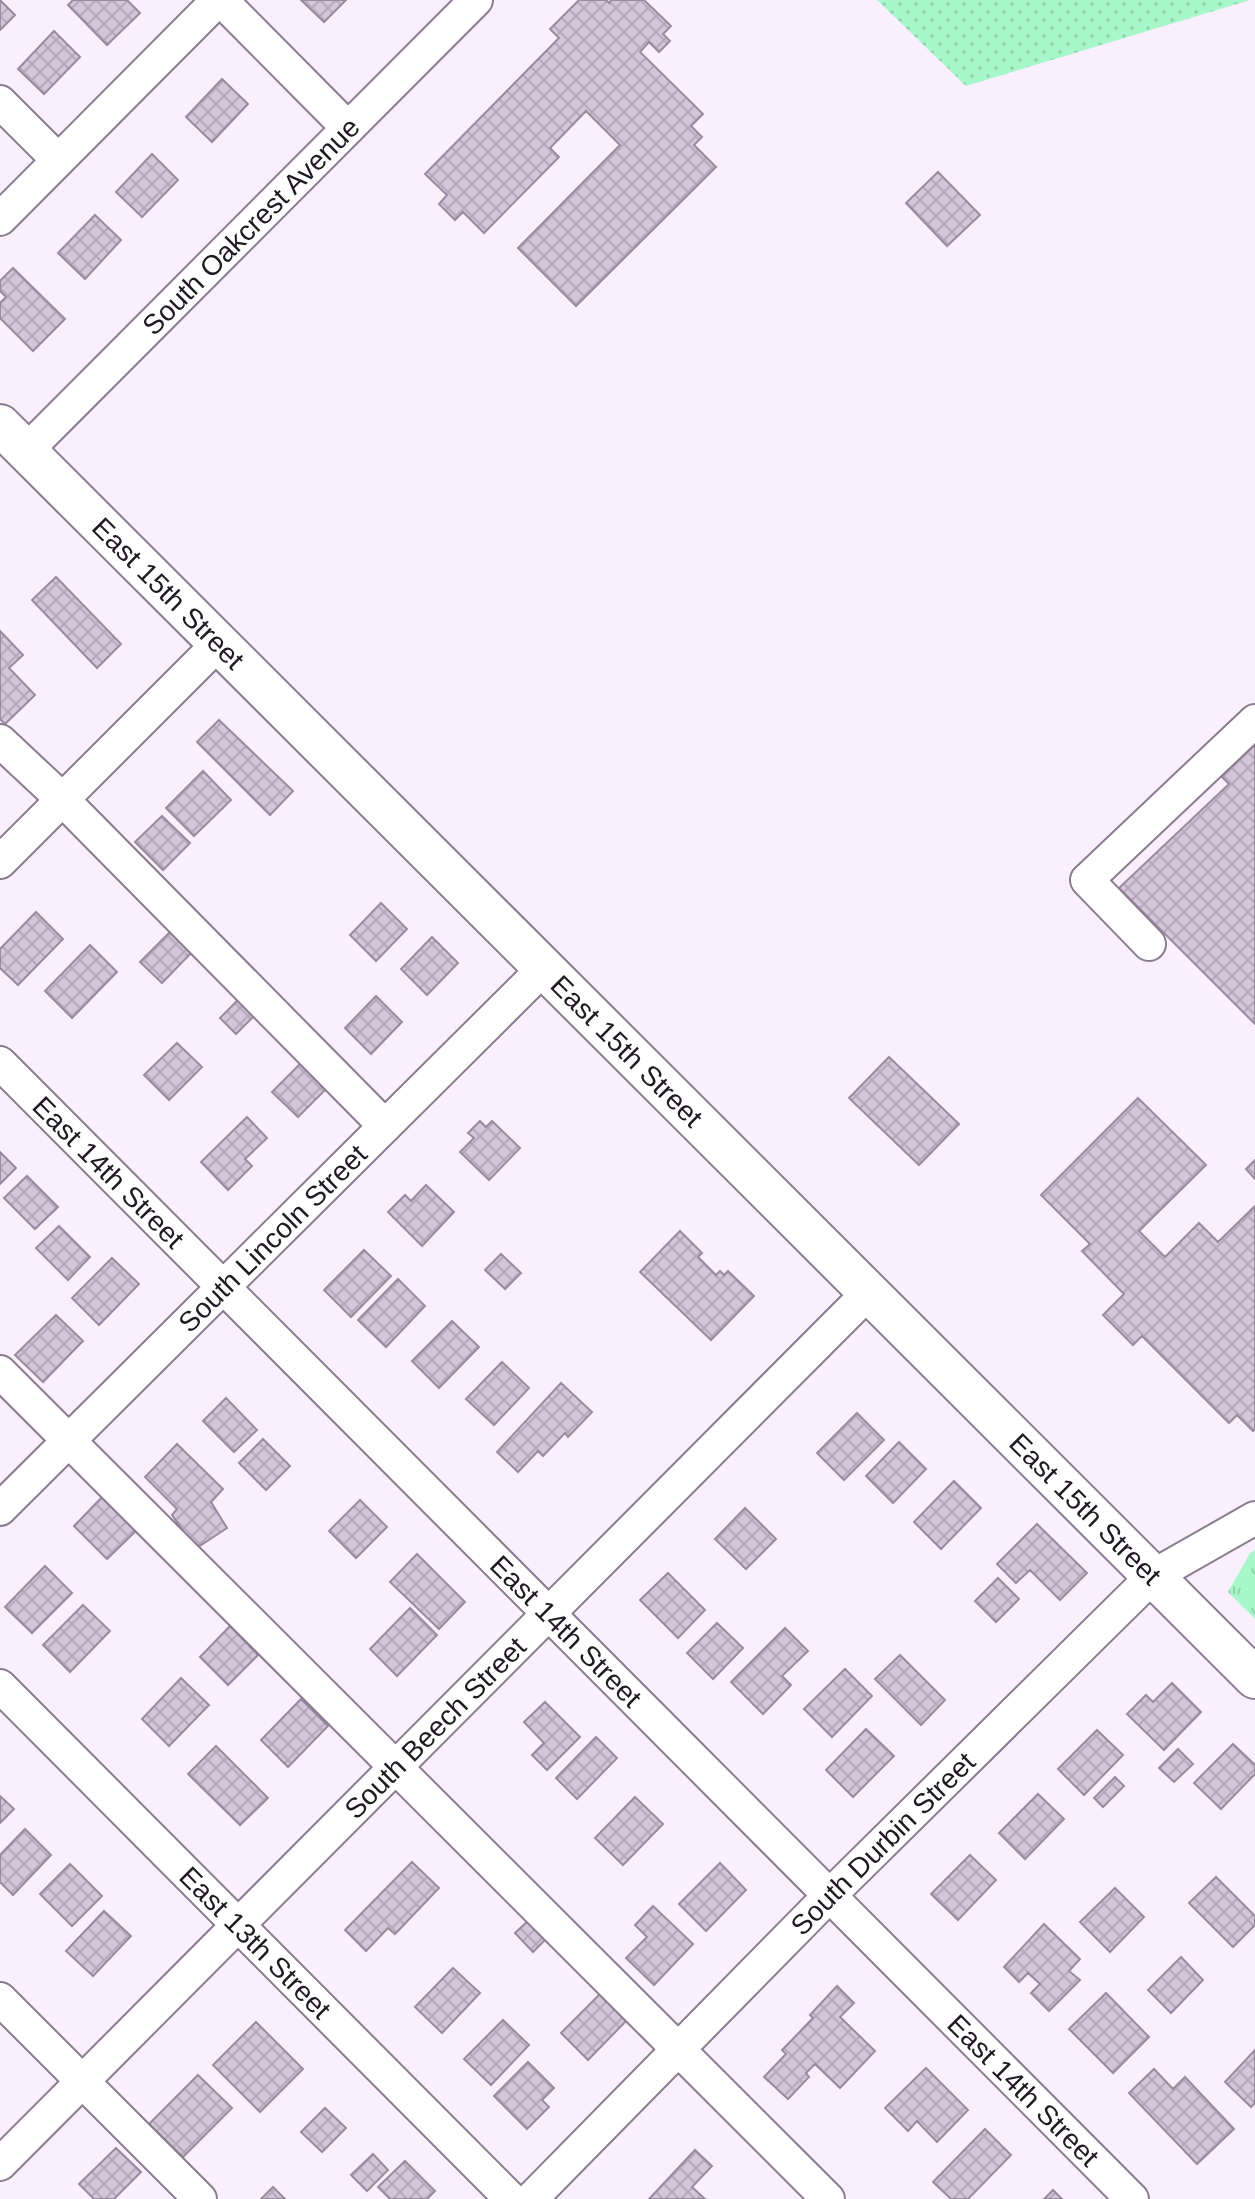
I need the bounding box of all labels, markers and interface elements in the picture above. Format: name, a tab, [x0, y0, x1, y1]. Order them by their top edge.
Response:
street label: South Oakcrest Avenue	[136, 111, 366, 341]
street label: East 15th Street	[86, 512, 250, 676]
street label: East 15th Street	[545, 969, 709, 1133]
street label: East 14th Street	[26, 1090, 190, 1255]
street label: South Lincoln Street	[172, 1138, 373, 1339]
street label: East 15th Street	[1003, 1427, 1167, 1591]
street label: East 14th Street	[484, 1549, 648, 1714]
street label: South Beech Street	[338, 1631, 532, 1825]
street label: South Durbin Street	[785, 1746, 981, 1941]
street label: East 13th Street	[173, 1861, 337, 2025]
street label: East 14th Street	[941, 2008, 1105, 2173]

